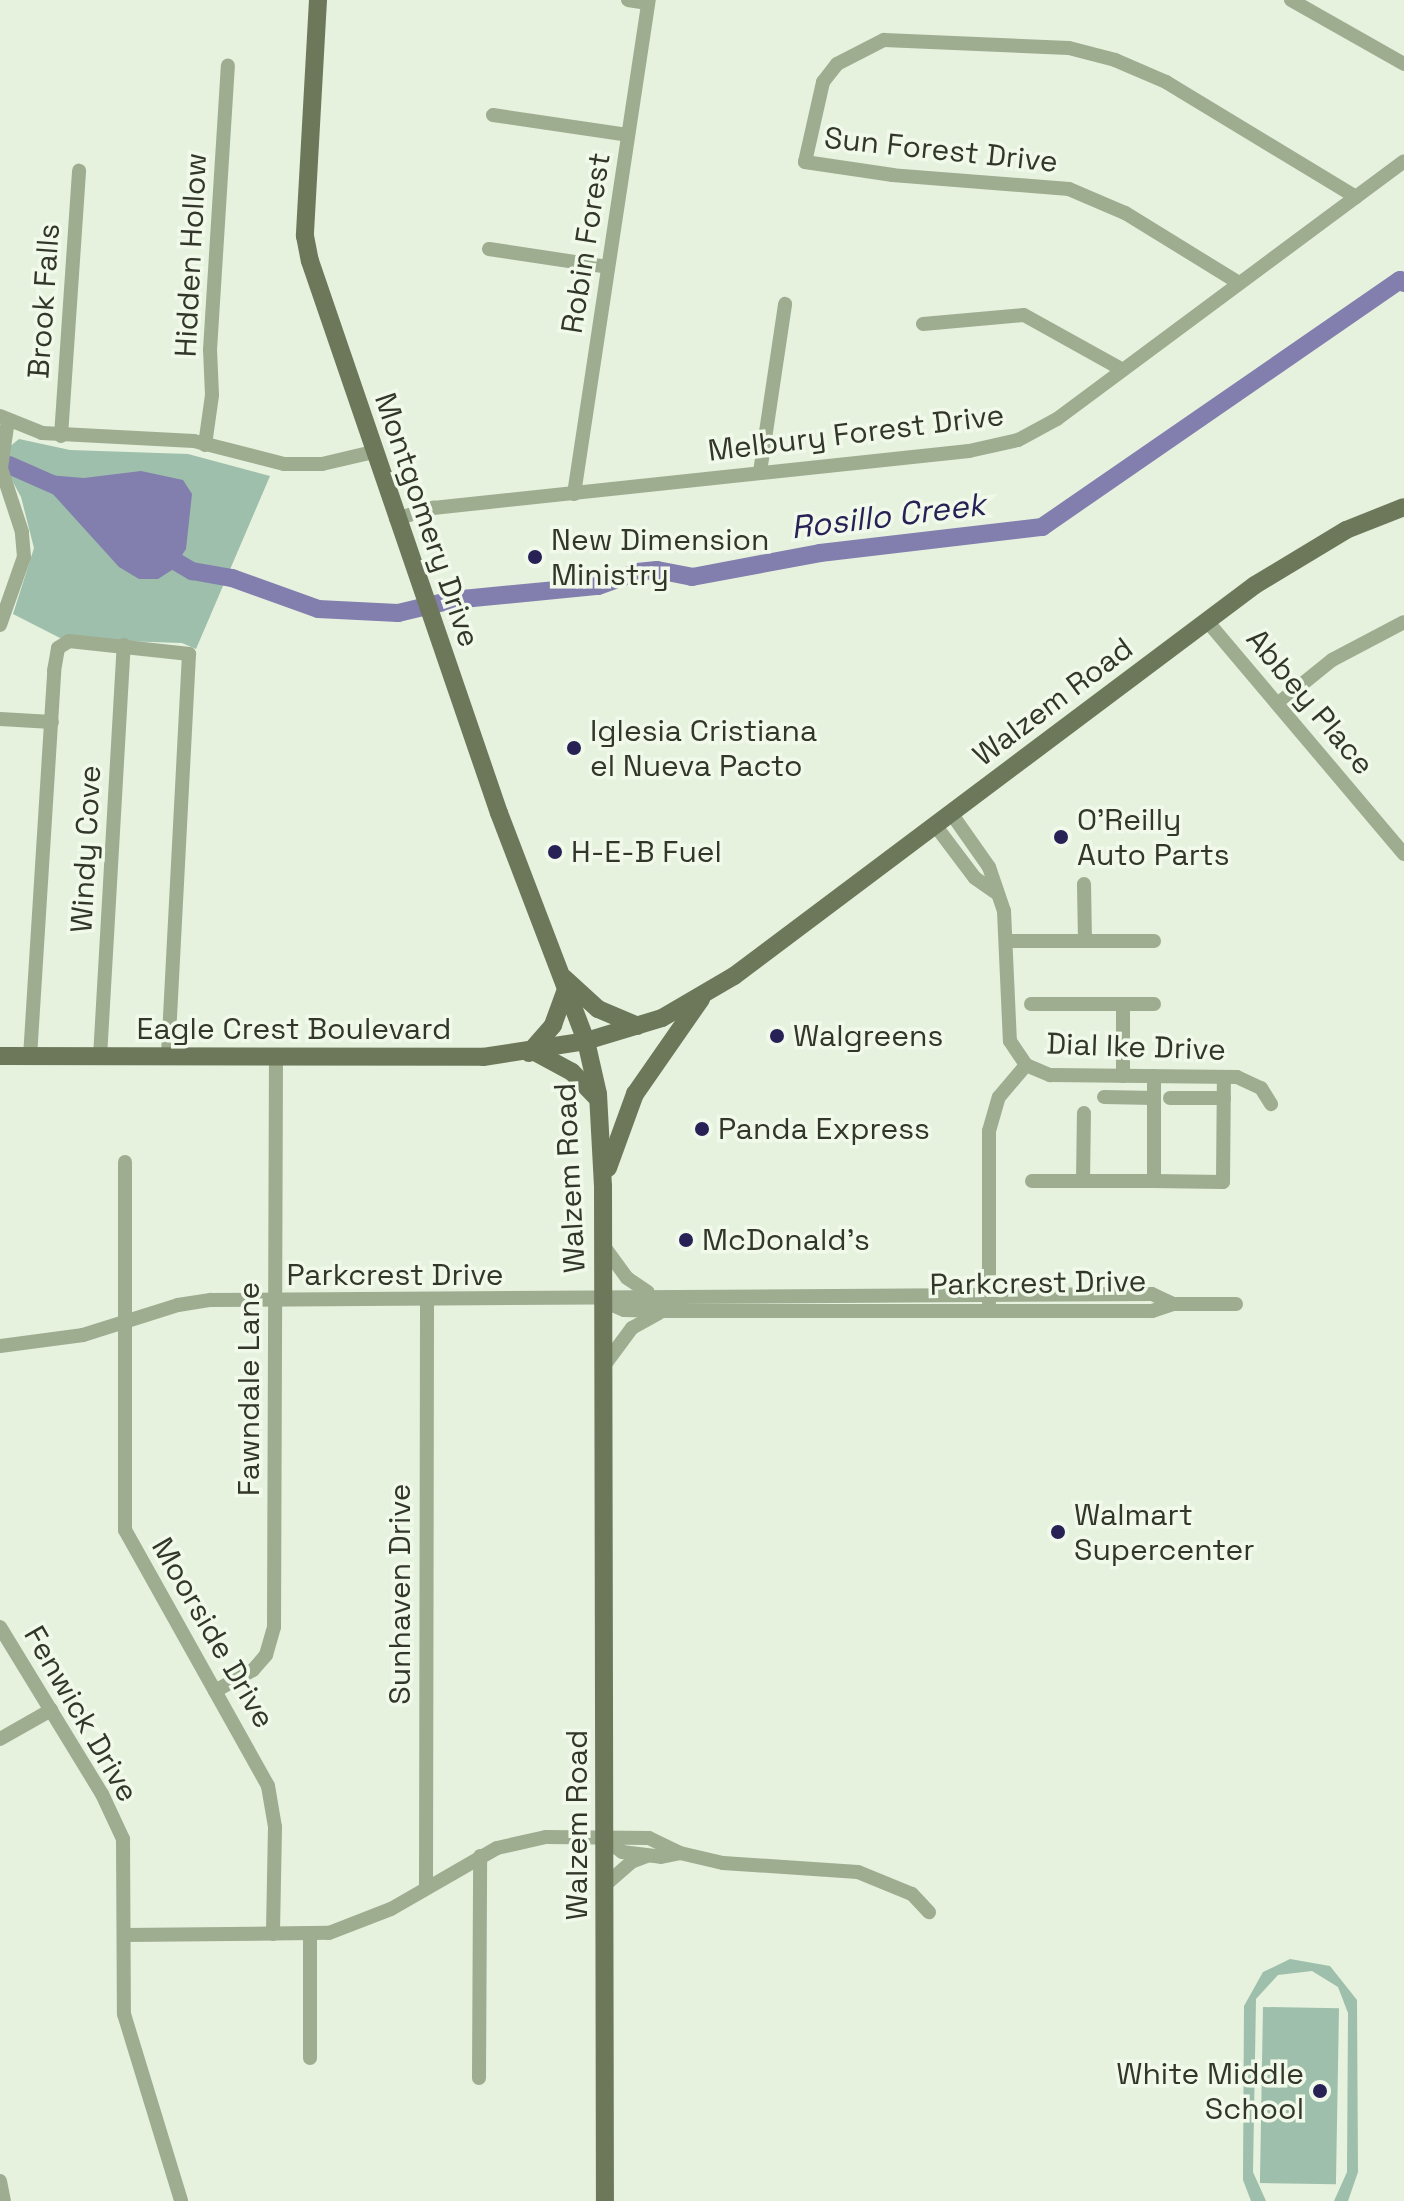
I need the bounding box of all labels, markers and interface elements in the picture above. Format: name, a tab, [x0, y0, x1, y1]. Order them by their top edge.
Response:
street label: Sun Forest Drive	[822, 120, 1060, 180]
street label: Robin Forest	[554, 150, 618, 336]
street label: Hidden Hollow	[168, 152, 214, 358]
street label: Brook Falls	[21, 222, 67, 380]
street label: Montgomery Drive	[367, 388, 487, 652]
street label: Melbury Forest Drive	[706, 397, 1006, 469]
water label: Rosillo Creek	[789, 485, 987, 547]
place label: New Dimension Ministry	[551, 522, 769, 592]
marker: New Dimension Ministry	[526, 548, 544, 566]
street label: Abbey Place	[1239, 622, 1381, 782]
street label: Walzem Road	[966, 630, 1140, 774]
place label: Iglesia Cristiana el Nueva Pacto	[590, 713, 817, 784]
marker: Iglesia Cristiana el Nueva Pacto	[565, 739, 583, 757]
street label: Windy Cove	[64, 764, 108, 934]
place label: O'Reilly Auto Parts	[1077, 802, 1230, 872]
marker: O'Reilly Auto Parts	[1052, 828, 1070, 846]
place label: H-E-B Fuel	[571, 834, 722, 870]
marker: H-E-B Fuel	[546, 843, 564, 861]
street label: Eagle Crest Boulevard	[137, 1011, 451, 1047]
place label: Walgreens	[793, 1018, 943, 1054]
street label: Dial Ike Drive	[1046, 1026, 1226, 1068]
marker: Walgreens	[768, 1027, 786, 1045]
street label: Walzem Road	[547, 1082, 593, 1274]
place label: Panda Express	[718, 1111, 930, 1147]
marker: Panda Express	[693, 1120, 711, 1138]
place label: McDonald's	[702, 1222, 870, 1258]
marker: McDonald's	[677, 1231, 695, 1249]
street label: Parkcrest Drive	[287, 1257, 503, 1293]
street label: Parkcrest Drive	[929, 1263, 1147, 1303]
street label: Fawndale Lane	[231, 1282, 267, 1496]
street label: Sunhaven Drive	[382, 1483, 418, 1705]
place label: Walmart Supercenter	[1074, 1497, 1255, 1568]
marker: Walmart Supercenter	[1049, 1523, 1067, 1541]
street label: Moorside Drive	[144, 1531, 282, 1735]
street label: Fenwick Drive	[16, 1620, 146, 1808]
street label: Walzem Road	[559, 1730, 595, 1920]
place label: White Middle School	[1116, 2056, 1304, 2126]
marker: White Middle School	[1311, 2082, 1329, 2100]

